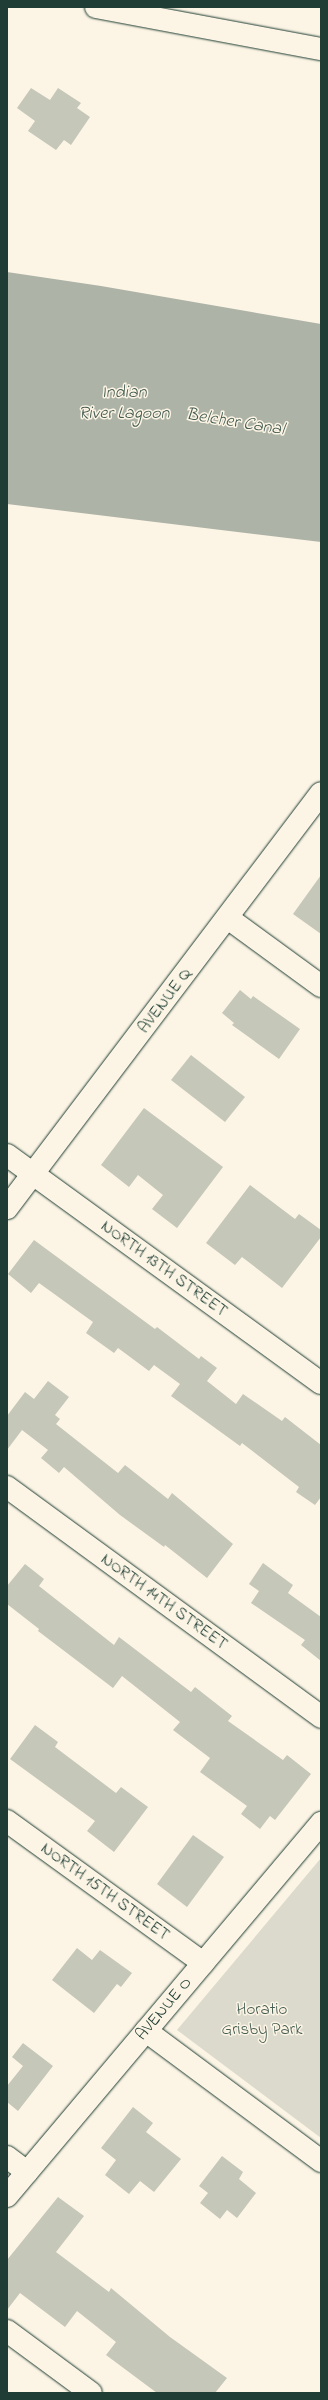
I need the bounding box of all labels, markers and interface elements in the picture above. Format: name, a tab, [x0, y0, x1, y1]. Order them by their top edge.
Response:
water label: Indian River Lagoon	[79, 383, 169, 426]
water label: Belcher Canal	[184, 405, 286, 441]
street label: AVENUE Q	[134, 964, 196, 1038]
street label: NORTH 13TH STREET	[97, 1216, 231, 1322]
street label: NORTH 14TH STREET	[97, 1549, 231, 1655]
street label: NORTH 15TH STREET	[37, 1838, 173, 1946]
street label: AVENUE O	[132, 1973, 196, 2045]
park label: Horatio Grisby Park	[221, 2000, 303, 2040]

